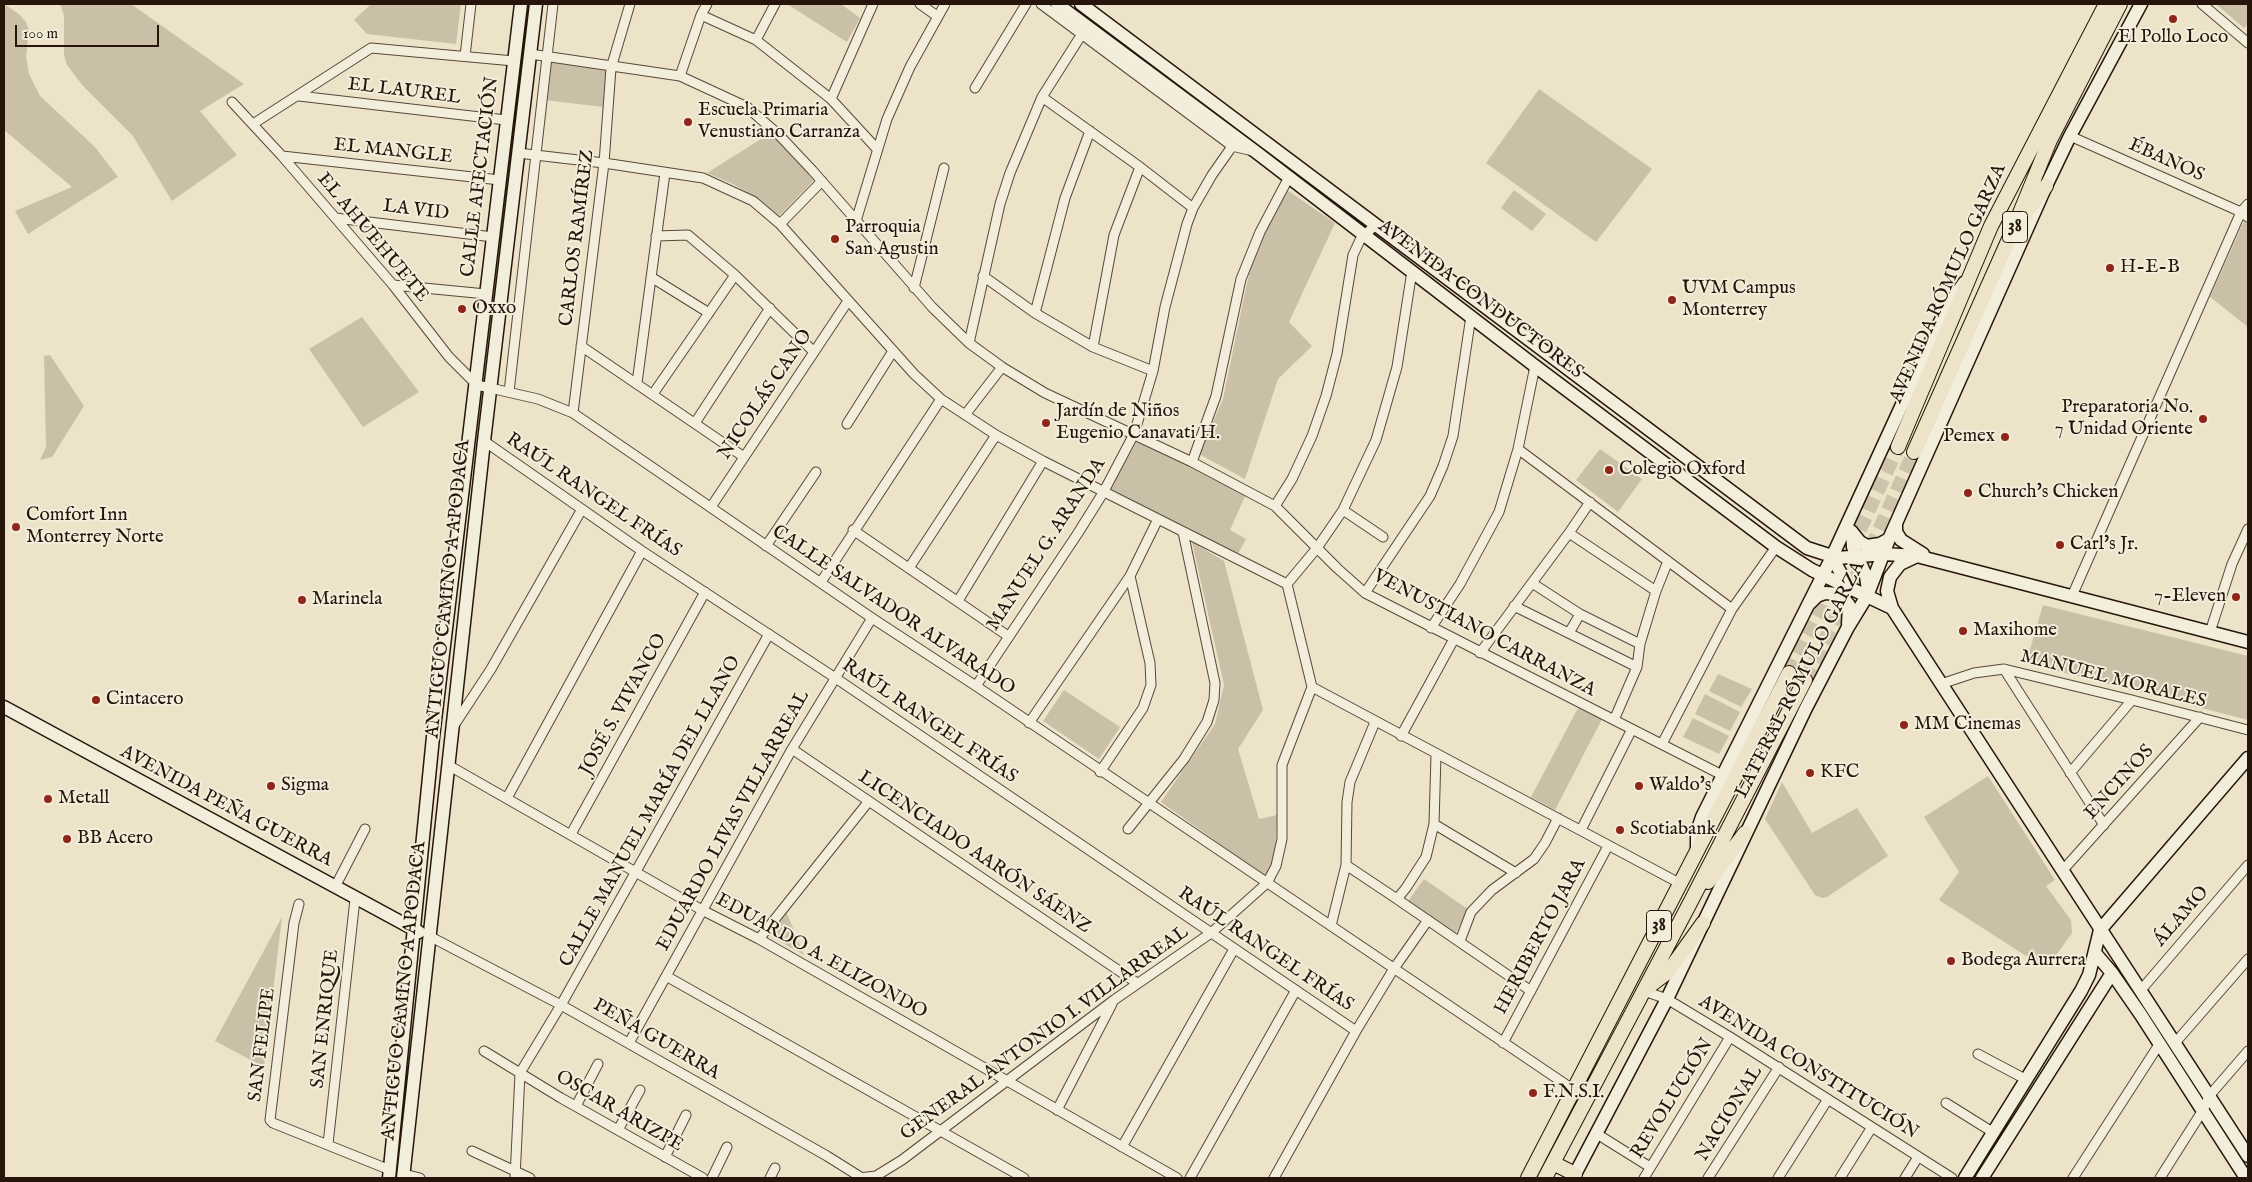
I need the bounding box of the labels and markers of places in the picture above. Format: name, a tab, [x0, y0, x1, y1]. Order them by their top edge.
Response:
marker: El Pollo Loco	[2167, 13, 2179, 25]
place label: El Pollo Loco	[2118, 27, 2228, 49]
place label: Escuela Primaria Venustiano Carranza	[698, 100, 860, 144]
marker: Escuela Primaria Venustiano Carranza	[682, 116, 694, 128]
place label: Parroquia San Agustin	[845, 217, 939, 261]
marker: Parroquia San Agustin	[829, 233, 841, 245]
place label: H-E-B	[2120, 257, 2180, 279]
marker: H-E-B	[2104, 262, 2116, 274]
place label: UVM Campus Monterrey	[1682, 278, 1796, 322]
marker: UVM Campus Monterrey	[1666, 294, 1678, 306]
place label: Oxxo	[472, 298, 516, 320]
marker: Oxxo	[456, 303, 468, 315]
place label: Preparatoria No. 7 Unidad Oriente	[2055, 397, 2193, 441]
place label: Jardín de Niños Eugenio Canavati H.	[1056, 401, 1220, 445]
marker: Preparatoria No. 7 Unidad Oriente	[2197, 413, 2209, 425]
marker: Jardín de Niños Eugenio Canavati H.	[1040, 417, 1052, 429]
place label: Pemex	[1943, 426, 1995, 448]
marker: Pemex	[1999, 431, 2011, 443]
place label: Colegio Oxford	[1619, 459, 1745, 481]
marker: Colegio Oxford	[1603, 464, 1615, 476]
place label: Church's Chicken	[1978, 482, 2118, 504]
marker: Church's Chicken	[1962, 487, 1974, 499]
place label: Comfort Inn Monterrey Norte	[26, 505, 164, 549]
marker: Comfort Inn Monterrey Norte	[10, 521, 22, 533]
place label: Carl's Jr.	[2070, 534, 2138, 556]
marker: Carl's Jr.	[2054, 539, 2066, 551]
place label: 7-Eleven	[2154, 586, 2226, 608]
place label: Marinela	[312, 589, 382, 611]
marker: 7-Eleven	[2230, 591, 2242, 603]
marker: Marinela	[296, 594, 308, 606]
place label: Maxihome	[1973, 620, 2057, 642]
marker: Maxihome	[1957, 625, 1969, 637]
place label: Cintacero	[106, 689, 183, 711]
marker: Cintacero	[90, 694, 102, 706]
place label: MM Cinemas	[1914, 714, 2021, 736]
marker: MM Cinemas	[1898, 719, 1910, 731]
place label: KFC	[1820, 762, 1859, 784]
marker: KFC	[1804, 767, 1816, 779]
place label: Sigma	[281, 775, 329, 797]
place label: Waldo's	[1649, 775, 1711, 797]
marker: Sigma	[265, 780, 277, 792]
marker: Waldo's	[1633, 780, 1645, 792]
place label: Metall	[58, 788, 110, 810]
marker: Metall	[42, 793, 54, 805]
place label: Scotiabank	[1630, 819, 1717, 841]
marker: Scotiabank	[1614, 824, 1626, 836]
place label: BB Acero	[77, 828, 153, 850]
marker: BB Acero	[61, 833, 73, 845]
place label: Bodega Aurrera	[1961, 950, 2086, 972]
marker: Bodega Aurrera	[1945, 955, 1957, 967]
place label: F.N.S.I.	[1543, 1082, 1604, 1104]
marker: F.N.S.I.	[1527, 1087, 1539, 1099]

